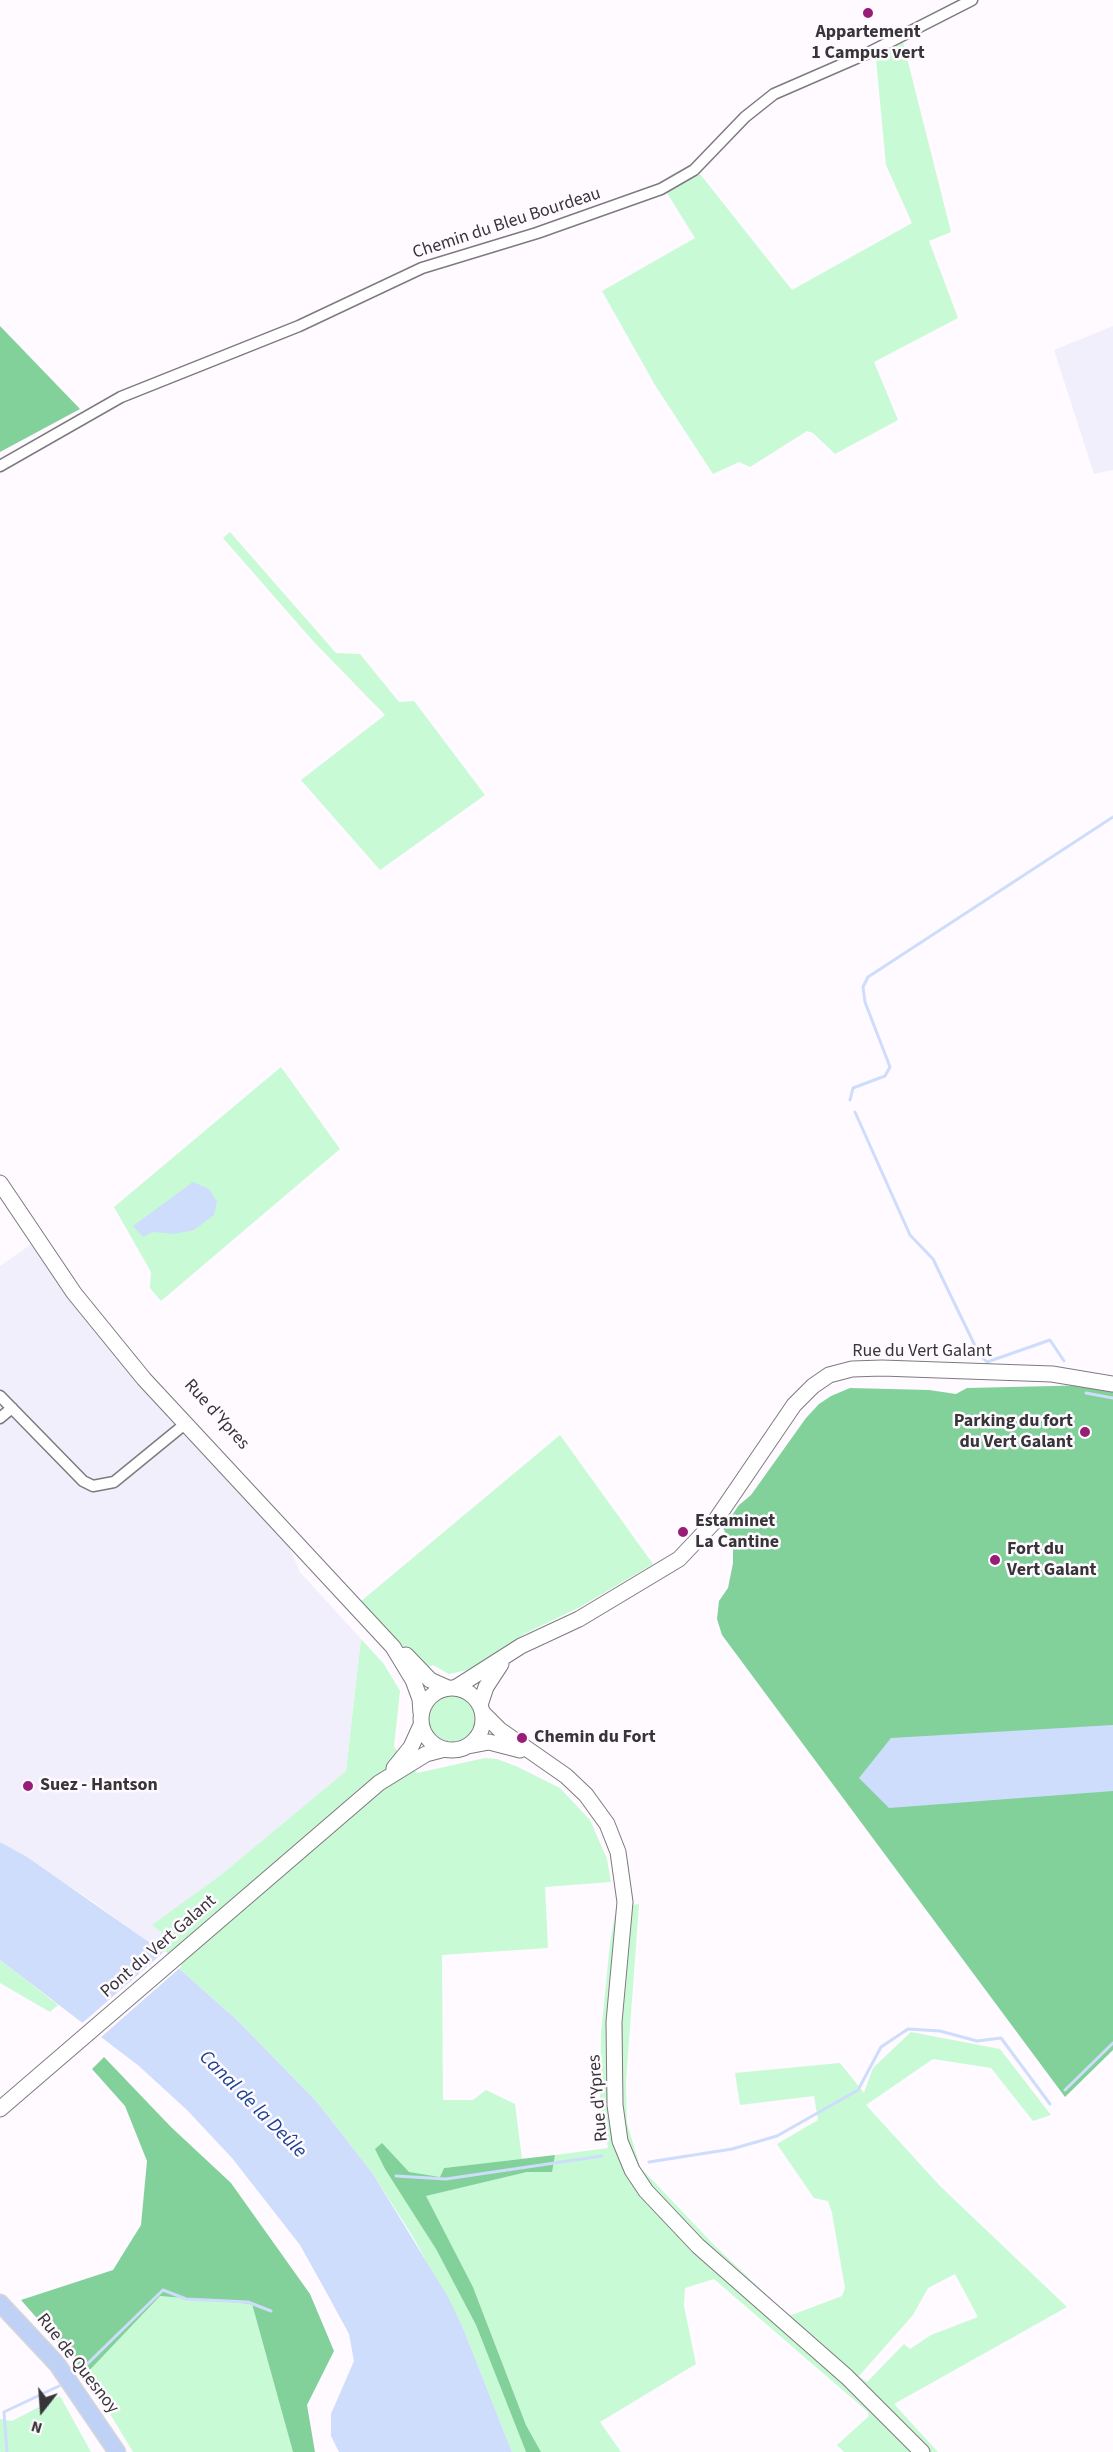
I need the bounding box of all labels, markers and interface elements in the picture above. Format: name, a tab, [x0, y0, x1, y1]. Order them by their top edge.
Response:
marker: Appartement 1 Campus vert	[861, 6, 875, 20]
place label: Appartement 1 Campus vert	[811, 22, 925, 64]
street label: Chemin du Bleu Bourdeau	[410, 183, 604, 265]
street label: Rue du Vert Galant	[852, 1341, 992, 1363]
street label: Rue d'Ypres	[179, 1375, 253, 1455]
place label: Parking du fort du Vert Galant	[954, 1411, 1073, 1454]
marker: Parking du fort du Vert Galant	[1078, 1425, 1092, 1439]
place label: Estaminet La Cantine	[695, 1511, 779, 1553]
marker: Estaminet La Cantine	[676, 1525, 690, 1539]
place label: Fort du Vert Galant	[1007, 1539, 1096, 1582]
marker: Fort du Vert Galant	[988, 1553, 1002, 1567]
place label: Chemin du Fort	[534, 1727, 656, 1749]
marker: Chemin du Fort	[515, 1731, 529, 1745]
place label: Suez - Hantson	[40, 1775, 158, 1797]
marker: Suez - Hantson	[21, 1779, 35, 1793]
street label: Pont du Vert Galant	[97, 1891, 221, 2003]
water label: Canal de la Deûle	[193, 2046, 311, 2164]
street label: Rue d'Ypres	[584, 2054, 614, 2142]
street label: Rue de Quesnoy	[31, 2310, 123, 2418]
north arrow	[12, 2380, 72, 2440]
text: N	[28, 2415, 45, 2439]

